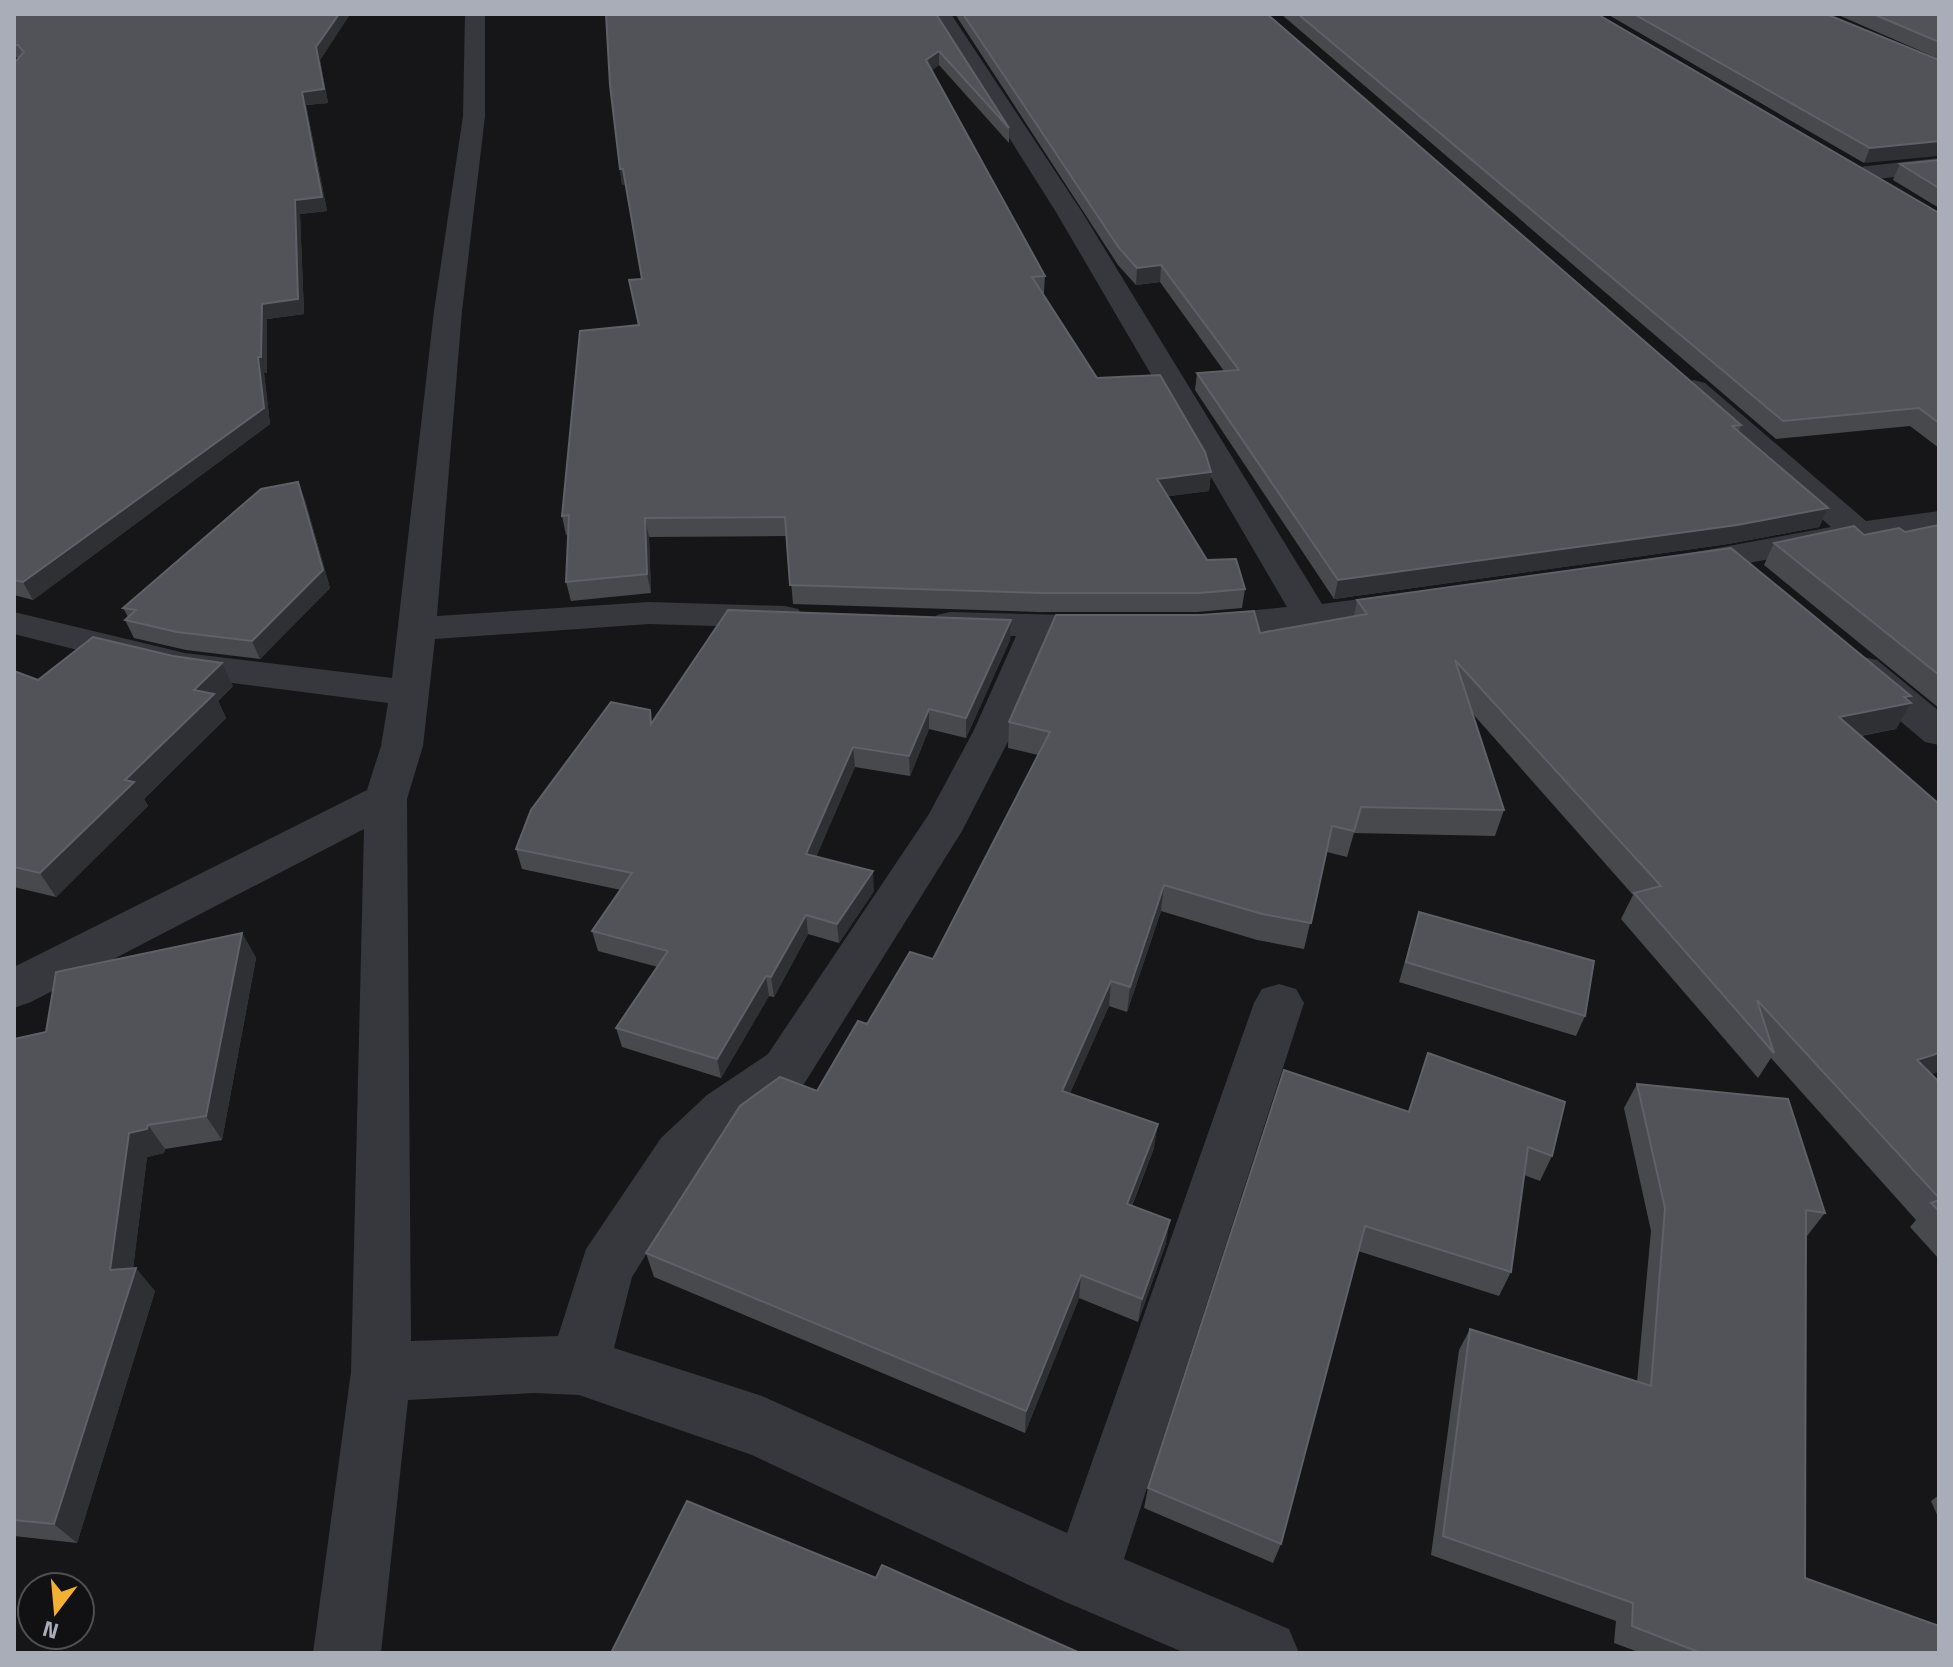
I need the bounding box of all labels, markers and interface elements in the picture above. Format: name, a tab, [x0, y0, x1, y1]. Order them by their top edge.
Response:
north arrow	[16, 1571, 96, 1651]
text: N	[38, 1612, 63, 1649]

